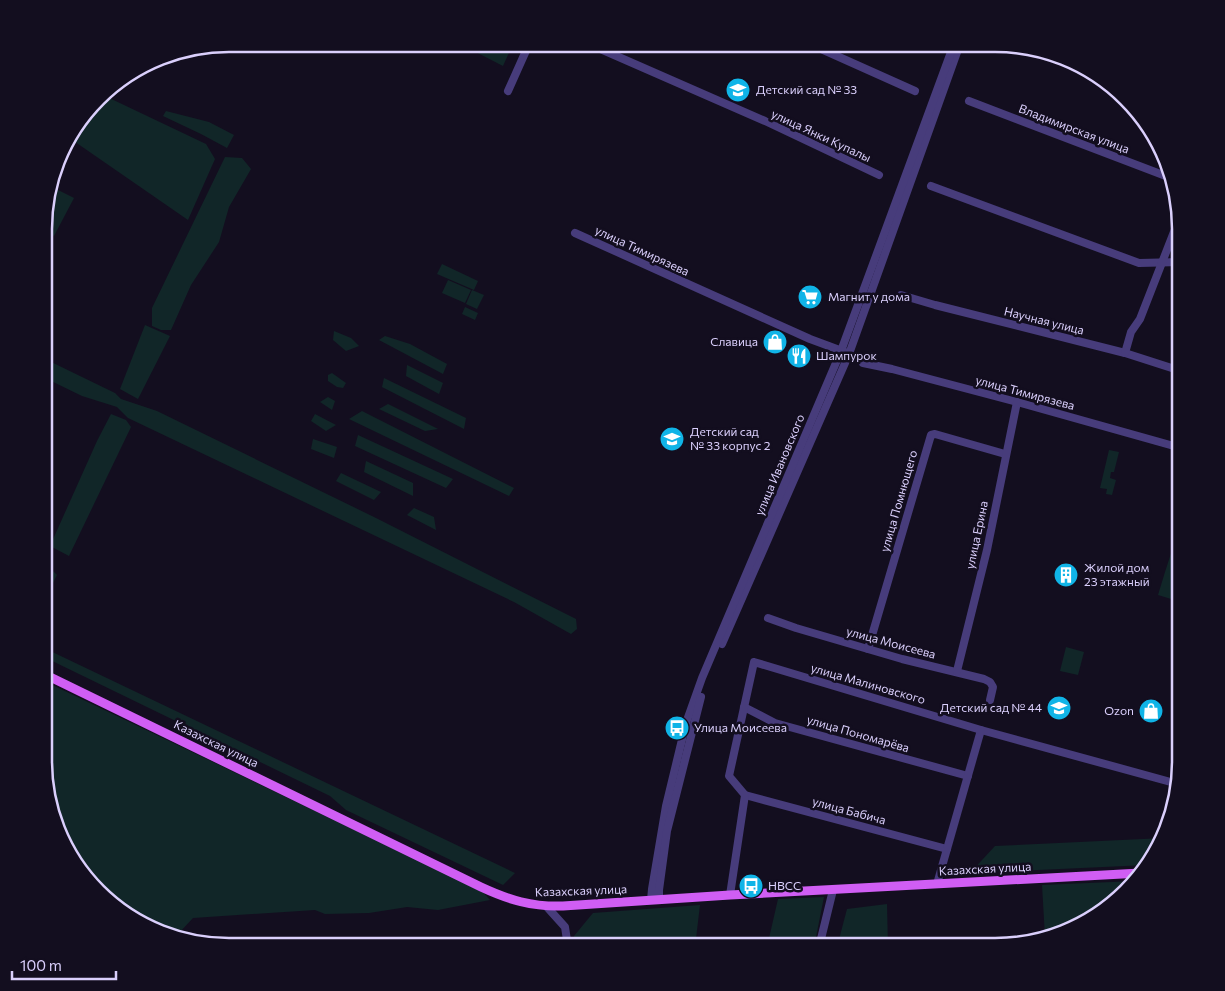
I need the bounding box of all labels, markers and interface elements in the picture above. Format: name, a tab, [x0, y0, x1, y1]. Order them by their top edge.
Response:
school or university icon: Детский сад № 33	[725, 77, 751, 103]
place label: Детский сад № 33	[756, 82, 857, 96]
street label: Владимирская улица	[1017, 101, 1132, 156]
street label: улица Янки Купалы	[769, 106, 873, 164]
street label: улица Тимирязева	[593, 222, 692, 278]
supermarket icon: Магнит у дома	[797, 284, 823, 310]
place label: Магнит у дома	[828, 289, 910, 303]
street label: Научная улица	[1003, 303, 1086, 337]
shop icon: Славица	[762, 329, 788, 355]
place label: Славица	[710, 334, 758, 348]
restaurant icon: Шампурок	[786, 343, 812, 369]
place label: Шампурок	[816, 348, 878, 362]
street label: улица Тимирязева	[974, 372, 1076, 412]
street label: улица Ивановского	[751, 412, 807, 517]
place label: Детский сад № 33 корпус 2	[690, 424, 771, 452]
school or university icon: Детский сад № 33 корпус 2	[659, 426, 685, 452]
street label: улица Помнющего	[877, 448, 919, 553]
street label: улица Ерина	[962, 499, 990, 570]
place label: Жилой дом 23 этажный	[1084, 560, 1150, 588]
building icon: Жилой дом 23 этажный	[1053, 562, 1079, 588]
street label: улица Моисеева	[845, 623, 937, 661]
street label: улица Малиновского	[809, 660, 927, 706]
school or university icon: Детский сад № 44	[1046, 695, 1072, 721]
shop icon: Ozon	[1138, 698, 1164, 724]
place label: Детский сад № 44	[940, 700, 1042, 714]
place label: Ozon	[1104, 703, 1134, 717]
street label: улица Пономарёва	[805, 712, 911, 754]
bus stop icon: Улица Моисеева	[664, 715, 690, 741]
street label: Казахская улица	[172, 717, 261, 770]
place label: Улица Моисеева	[694, 720, 787, 734]
street label: улица Бабича	[811, 793, 888, 827]
street label: Казахская улица	[938, 859, 1031, 877]
bus stop icon: НВСС	[738, 873, 764, 899]
place label: НВСС	[768, 878, 801, 892]
street label: Казахская улица	[535, 881, 627, 899]
scale bar	[12, 948, 116, 980]
text: 100 m	[20, 956, 62, 974]

